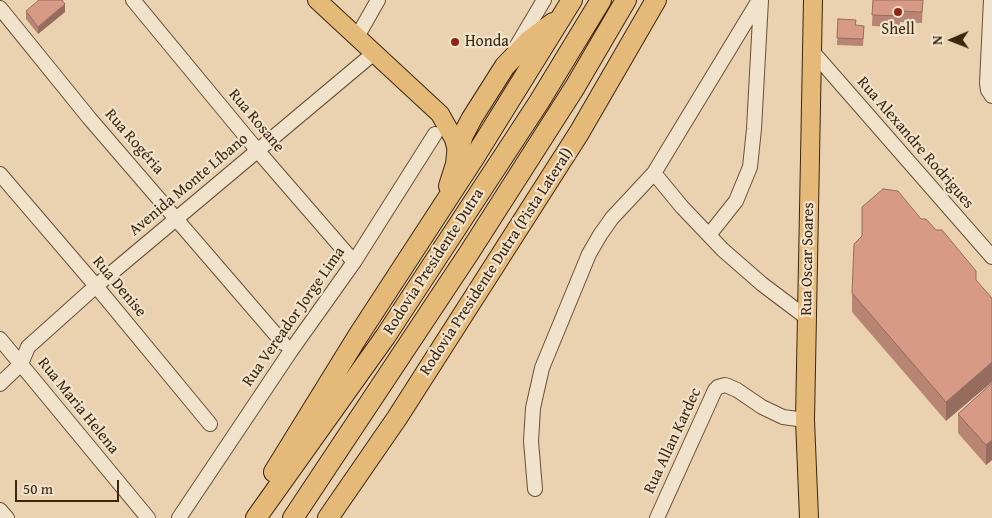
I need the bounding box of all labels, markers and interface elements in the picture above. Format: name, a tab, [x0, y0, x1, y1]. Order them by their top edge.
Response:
marker: Shell	[892, 6, 904, 18]
north arrow	[927, 15, 977, 65]
place label: Shell	[881, 20, 915, 40]
place label: Honda	[465, 32, 509, 52]
text: N	[927, 35, 947, 45]
marker: Honda	[449, 36, 461, 48]
street label: Rua Alexandre Rodrigues	[852, 73, 978, 213]
street label: Rua Rosane	[224, 85, 288, 157]
street label: Rua Rogéria	[100, 105, 168, 179]
street label: Avenida Monte Líbano	[126, 130, 252, 240]
street label: Rodovia Presidente Dutra (Pista Lateral)	[416, 145, 578, 379]
street label: Rodovia Presidente Dutra	[380, 185, 488, 339]
street label: Rua Oscar Soares	[797, 202, 819, 316]
street label: Rua Vereador Jorge Lima	[239, 244, 349, 390]
street label: Rua Denise	[88, 253, 150, 321]
street label: Rua Maria Helena	[33, 354, 123, 458]
street label: Rua Allan Kardec	[640, 385, 706, 497]
scale bar	[18, 470, 121, 502]
text: 50 m	[23, 478, 53, 499]

